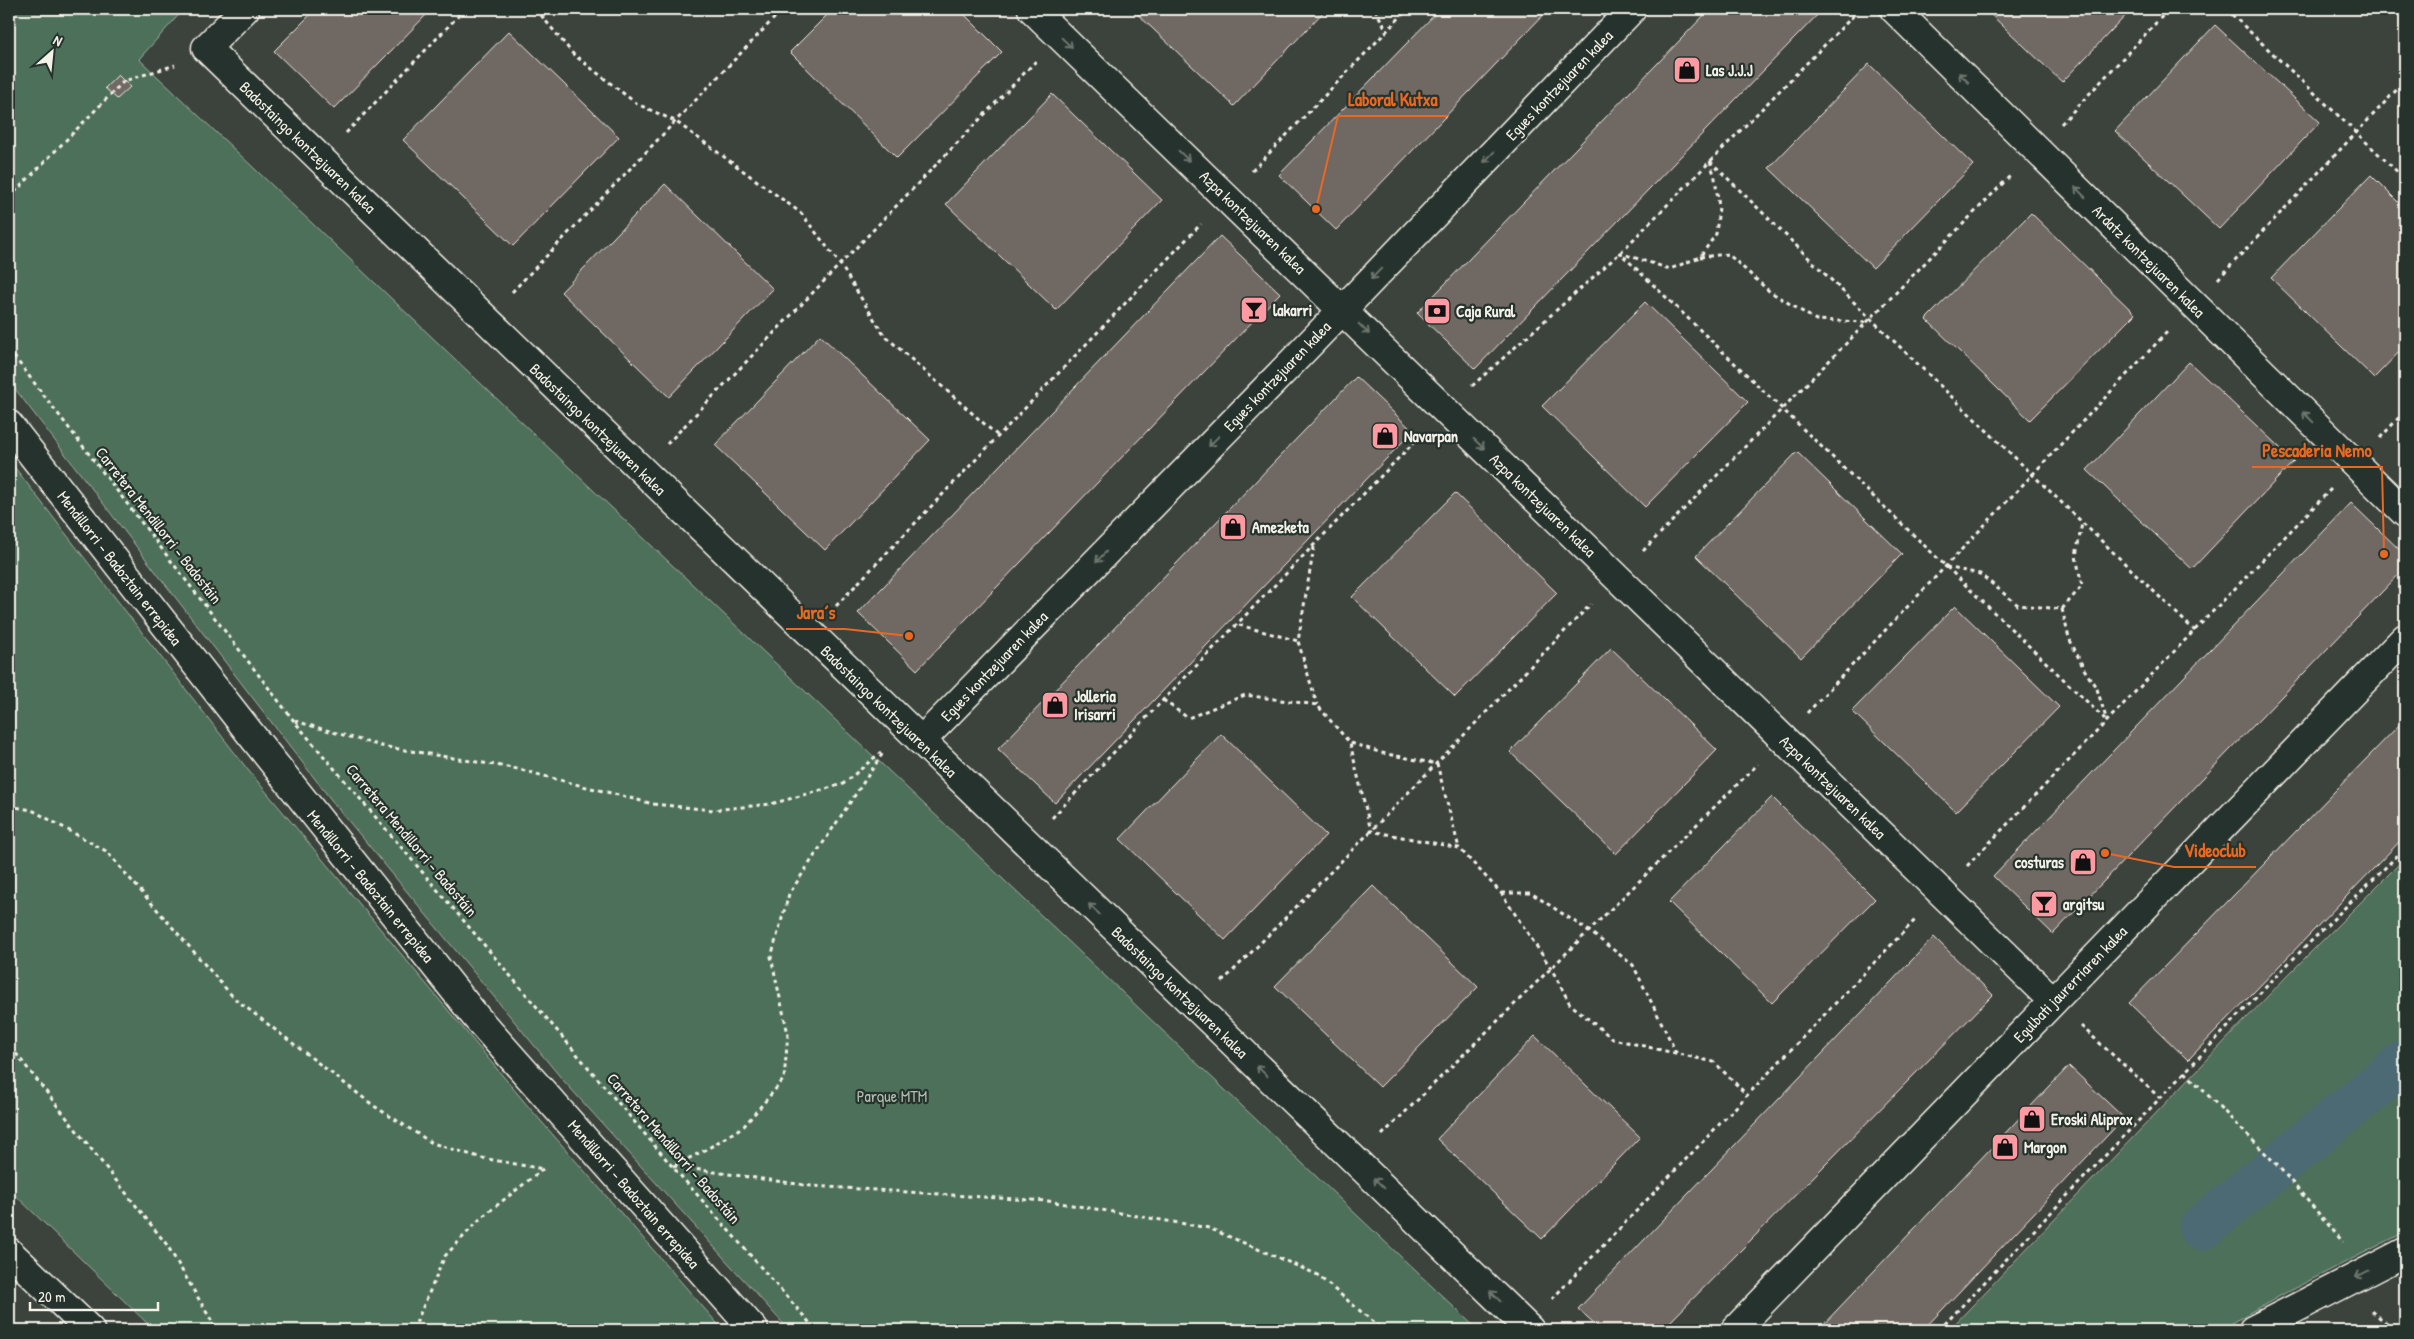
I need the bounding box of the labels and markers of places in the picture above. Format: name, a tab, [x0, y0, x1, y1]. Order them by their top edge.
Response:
shop icon: Las J.J.J	[1672, 55, 1702, 85]
place label: Las J.J.J	[1706, 59, 1753, 81]
callout: Laboral Kutxa	[1338, 83, 1447, 116]
bar icon: lakarri	[1239, 295, 1269, 325]
bank icon: Caja Rural	[1422, 296, 1452, 326]
place label: lakarri	[1273, 299, 1312, 321]
place label: Caja Rural	[1456, 300, 1516, 322]
shop icon: Navarpan	[1370, 421, 1400, 451]
place label: Navarpan	[1404, 425, 1458, 448]
callout: Pescaderia Nemo	[2252, 434, 2382, 467]
shop icon: Amezketa	[1218, 512, 1248, 542]
place label: Amezketa	[1252, 516, 1309, 538]
callout: Jara´s	[786, 596, 845, 629]
place label: Jolleria Irisarri	[1074, 685, 1116, 725]
shop icon: Jolleria Irisarri	[1040, 690, 1070, 720]
callout: Videoclub	[2174, 834, 2256, 867]
shop icon: costuras	[2068, 847, 2098, 877]
place label: costuras	[2015, 851, 2065, 873]
bar icon: argitsu	[2029, 889, 2059, 919]
place label: argitsu	[2063, 893, 2105, 916]
shop icon: Eroski Aliprox	[2017, 1104, 2047, 1134]
place label: Eroski Aliprox	[2051, 1108, 2133, 1131]
shop icon: Margon	[1990, 1132, 2020, 1162]
place label: Margon	[2024, 1136, 2067, 1159]

